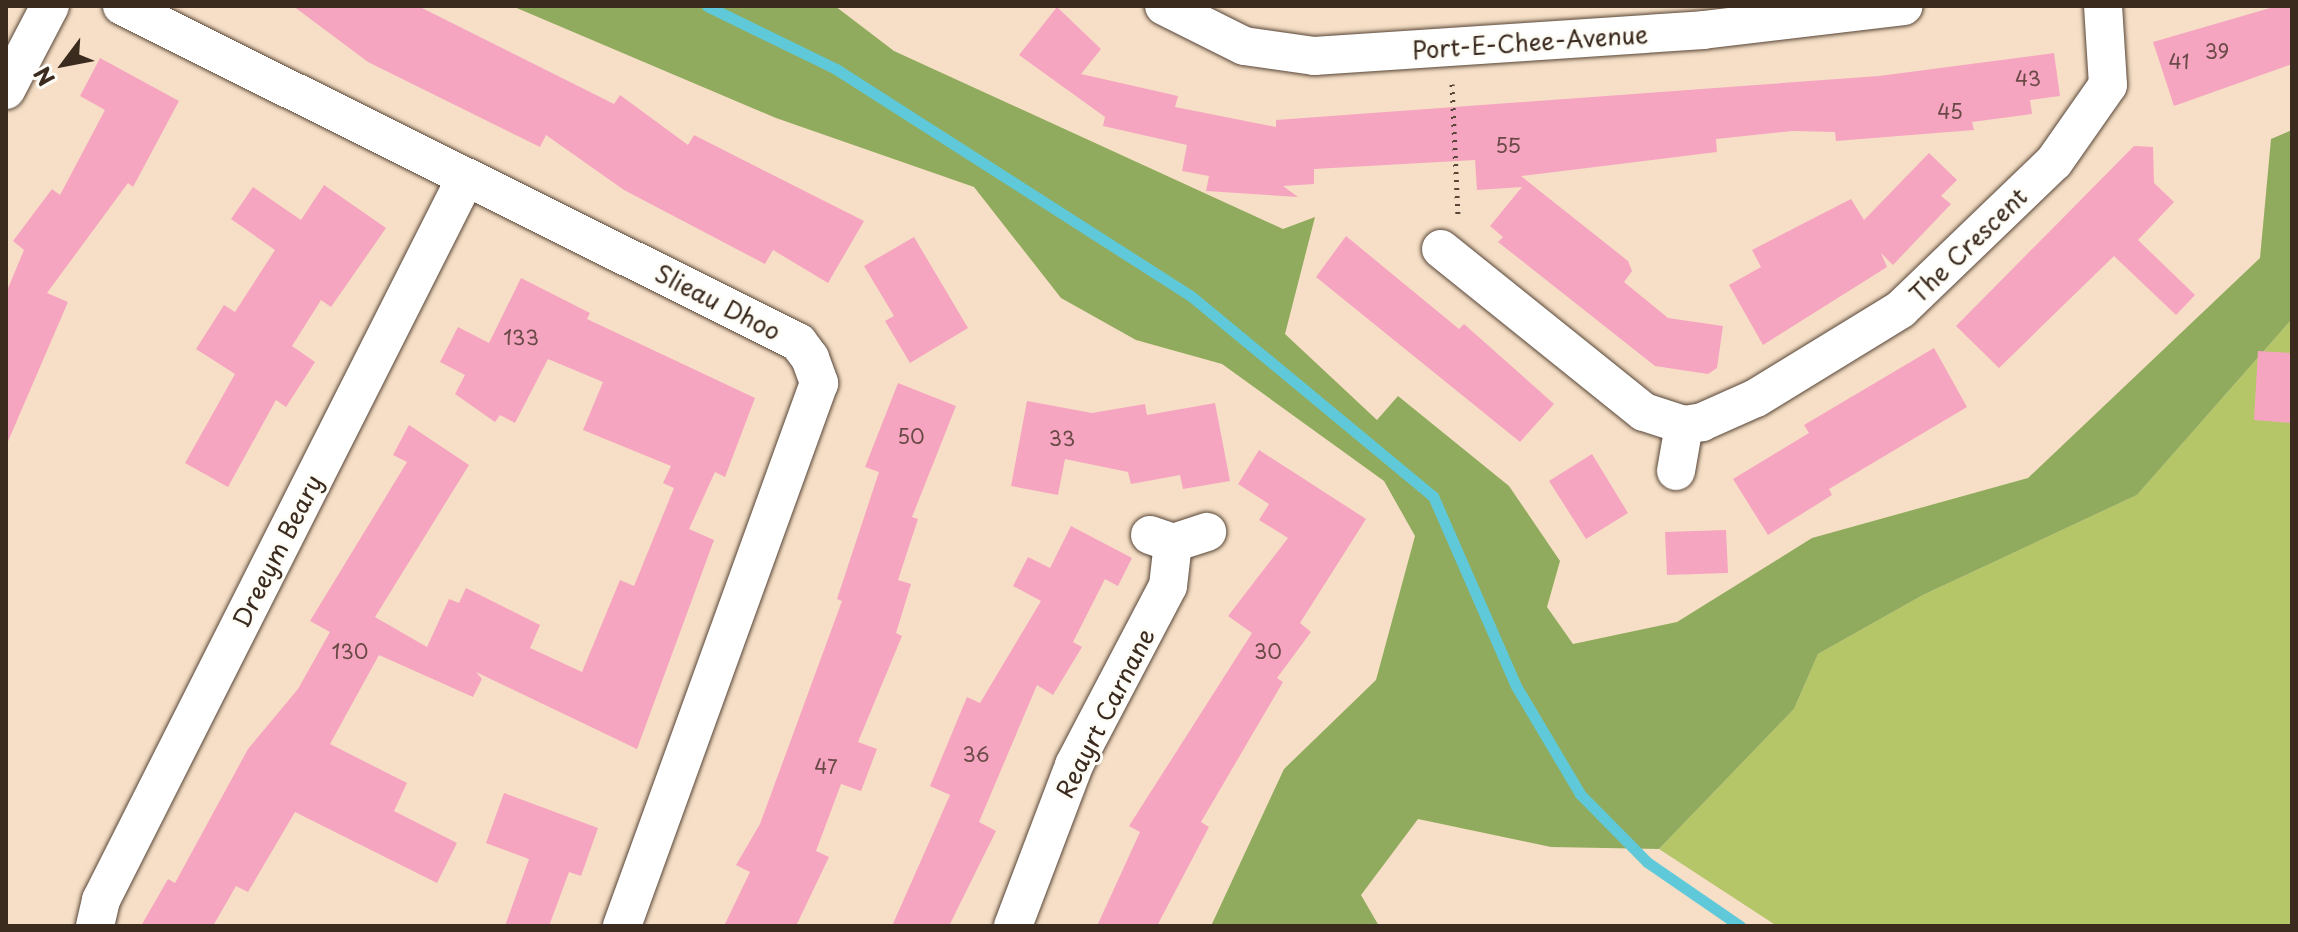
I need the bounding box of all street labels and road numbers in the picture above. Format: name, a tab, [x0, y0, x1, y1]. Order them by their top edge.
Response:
street label: Port-E-Chee-Avenue	[1411, 19, 1649, 65]
street label: The Crescent	[1903, 182, 2033, 308]
street label: Slieau Dhoo	[650, 258, 786, 346]
street label: Dreeym Beary	[226, 469, 328, 633]
street label: Reayrt Carnane	[1050, 623, 1160, 803]

